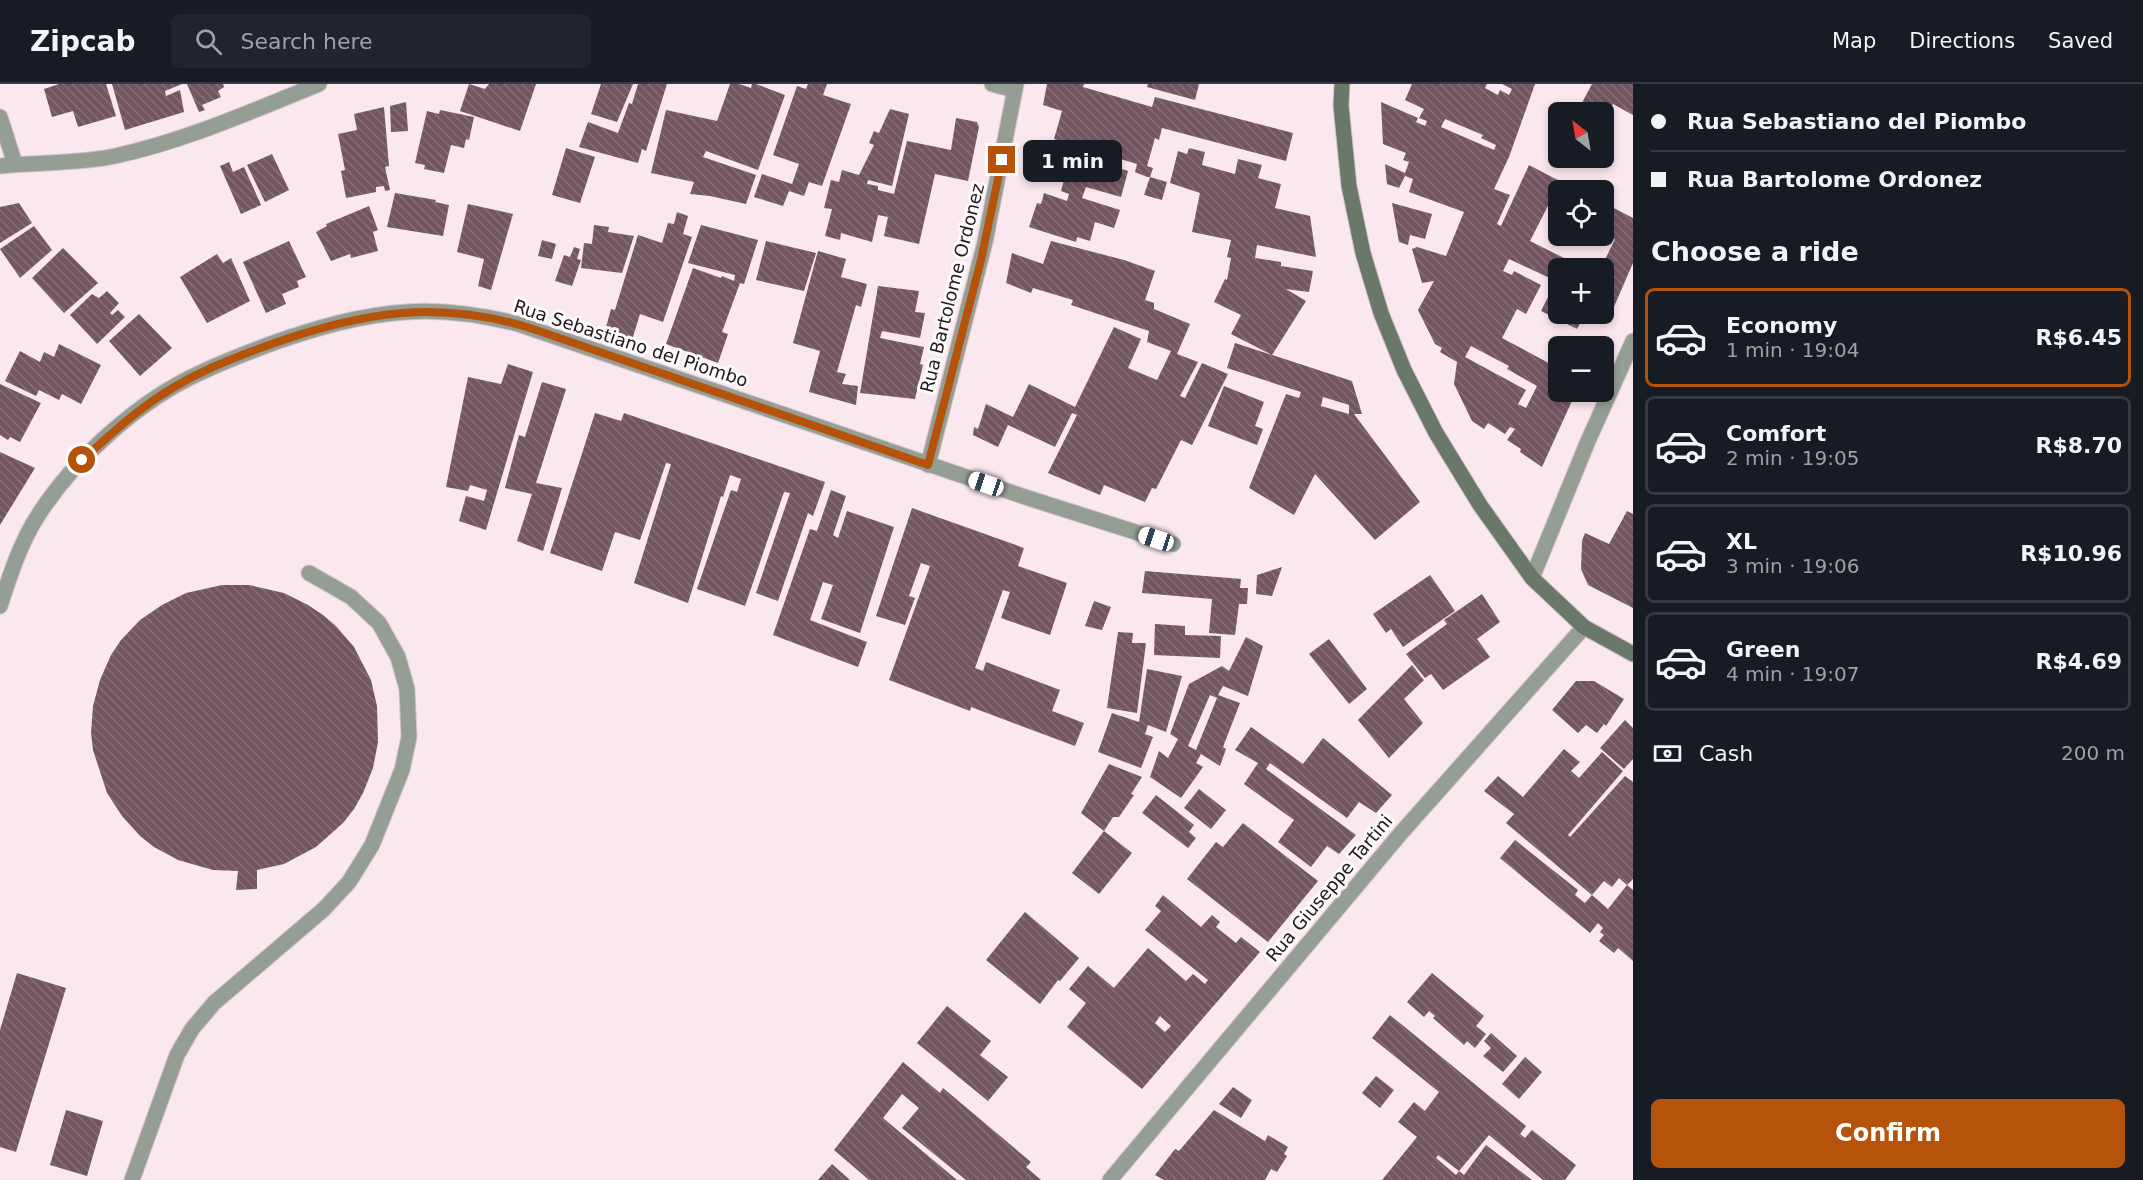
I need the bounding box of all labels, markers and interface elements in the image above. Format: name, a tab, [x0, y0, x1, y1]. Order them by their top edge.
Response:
search box	[171, 14, 591, 68]
text: Zipcab	[30, 25, 135, 58]
icon: search	[192, 25, 225, 58]
text: Search here	[240, 29, 373, 54]
text: Map	[1832, 29, 1876, 53]
text: Directions	[1909, 29, 2015, 53]
text: Saved	[2048, 29, 2113, 53]
north arrow	[1548, 102, 1614, 168]
map controls	[1548, 102, 1614, 402]
text: Rua Sebastiano del Piombo	[1687, 109, 2026, 134]
callout: 1 min	[1023, 139, 1122, 181]
route end	[988, 146, 1015, 173]
text: 1 min	[1041, 149, 1104, 173]
text: Rua Bartolome Ordonez	[1687, 167, 1982, 192]
button: locate	[1548, 180, 1614, 246]
street label: Rua Bartolome Ordonez	[916, 181, 988, 395]
text: Choose a ride	[1651, 236, 1859, 267]
button: +	[1548, 258, 1614, 324]
street label: Rua Sebastiano del Piombo	[511, 295, 751, 391]
icon: car	[1654, 311, 1708, 365]
text: Economy	[1726, 313, 1837, 338]
text: R$6.45	[2035, 325, 2122, 350]
button: −	[1548, 336, 1614, 402]
text: 1 min · 19:04	[1726, 338, 1860, 362]
icon: car	[1654, 419, 1708, 473]
text: Comfort	[1726, 421, 1826, 446]
text: R$8.70	[2035, 433, 2122, 458]
route start	[68, 446, 95, 473]
text: 2 min · 19:05	[1726, 446, 1860, 470]
car	[966, 470, 1006, 498]
car	[1136, 525, 1176, 553]
icon: car	[1654, 527, 1708, 581]
text: XL	[1726, 529, 1757, 554]
text: R$10.96	[2020, 541, 2122, 566]
text: 3 min · 19:06	[1726, 554, 1860, 578]
icon: car	[1654, 635, 1708, 689]
text: Green	[1726, 637, 1800, 662]
text: R$4.69	[2035, 649, 2122, 674]
text: 4 min · 19:07	[1726, 662, 1860, 686]
icon: cash	[1651, 737, 1684, 770]
text: Cash	[1699, 741, 1753, 766]
text: 200 m	[2061, 741, 2125, 765]
street label: Rua Giuseppe Tartini	[1261, 810, 1397, 966]
button: Confirm	[1651, 1099, 2125, 1168]

